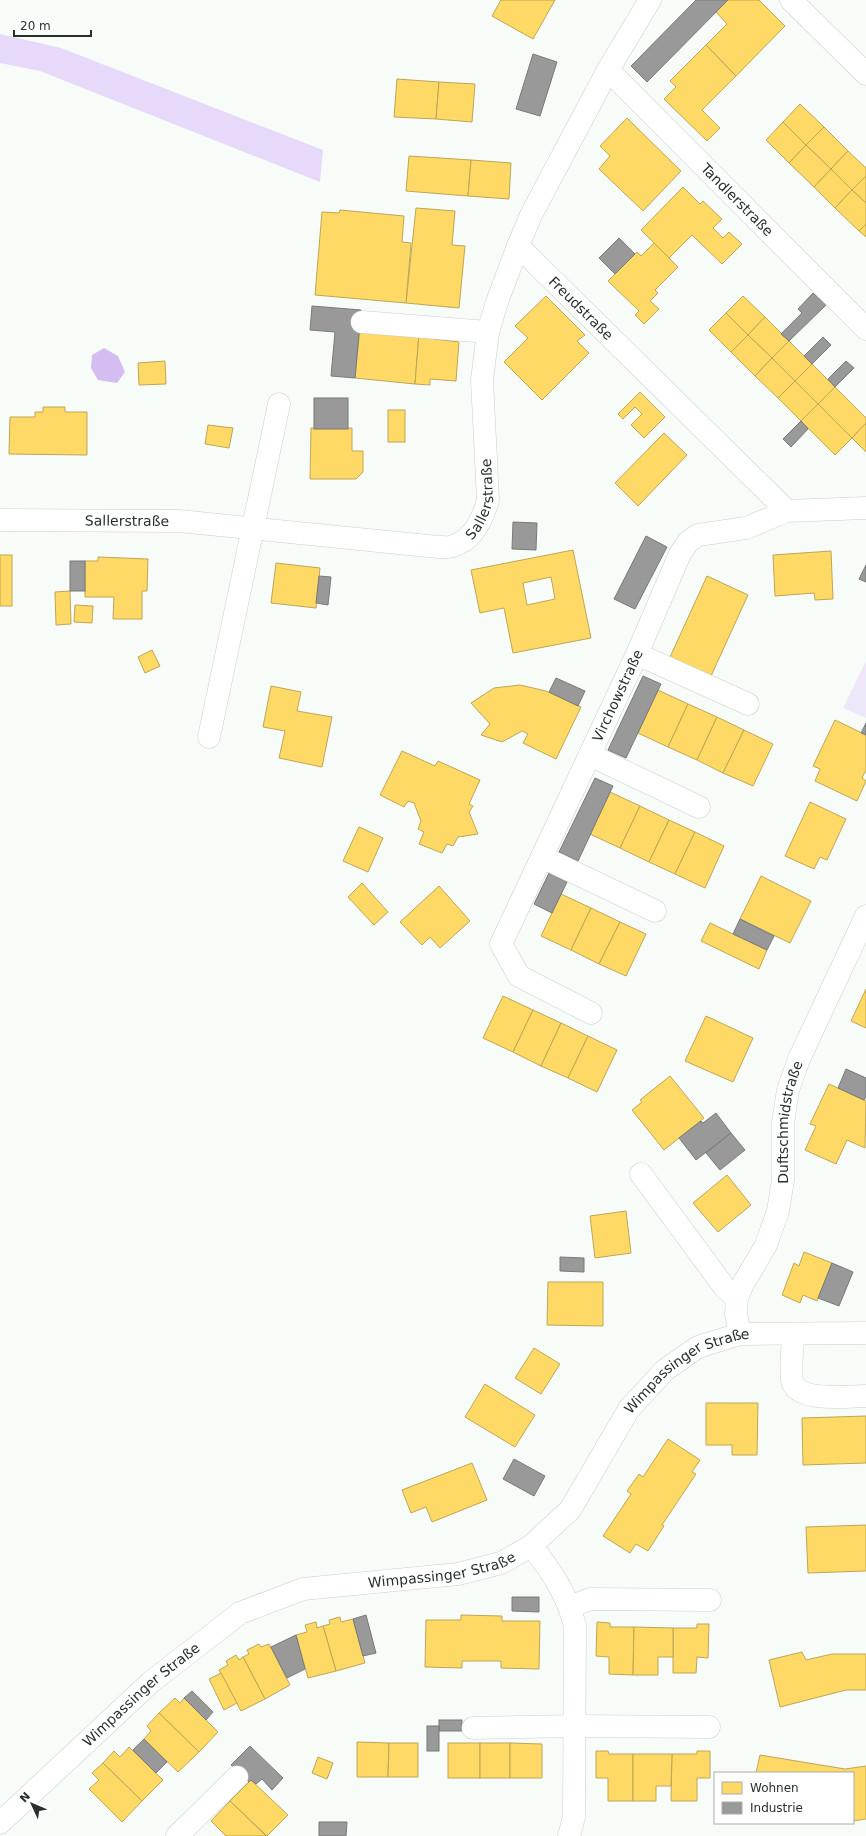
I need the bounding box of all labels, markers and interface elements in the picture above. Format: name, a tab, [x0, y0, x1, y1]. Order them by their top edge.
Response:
scale bar	[14, 12, 91, 38]
text: 20 m	[20, 19, 51, 33]
street label: Tandlerstraße	[697, 159, 777, 239]
street label: Freudstraße	[546, 273, 616, 343]
street label: Sallerstraße	[462, 458, 496, 543]
street label: Sallerstraße	[85, 512, 169, 529]
street label: Virchowstraße	[589, 647, 646, 744]
street label: Duftschmidstraße	[775, 1058, 806, 1184]
street label: Wimpassinger Straße	[621, 1326, 749, 1417]
street label: Wimpassinger Straße	[367, 1549, 518, 1591]
street label: Wimpassinger Straße	[79, 1639, 203, 1750]
legend	[714, 1772, 854, 1824]
text: Wohnen	[750, 1781, 799, 1795]
north arrow	[12, 1784, 52, 1824]
text: N	[17, 1790, 33, 1805]
text: Industrie	[750, 1801, 803, 1815]

